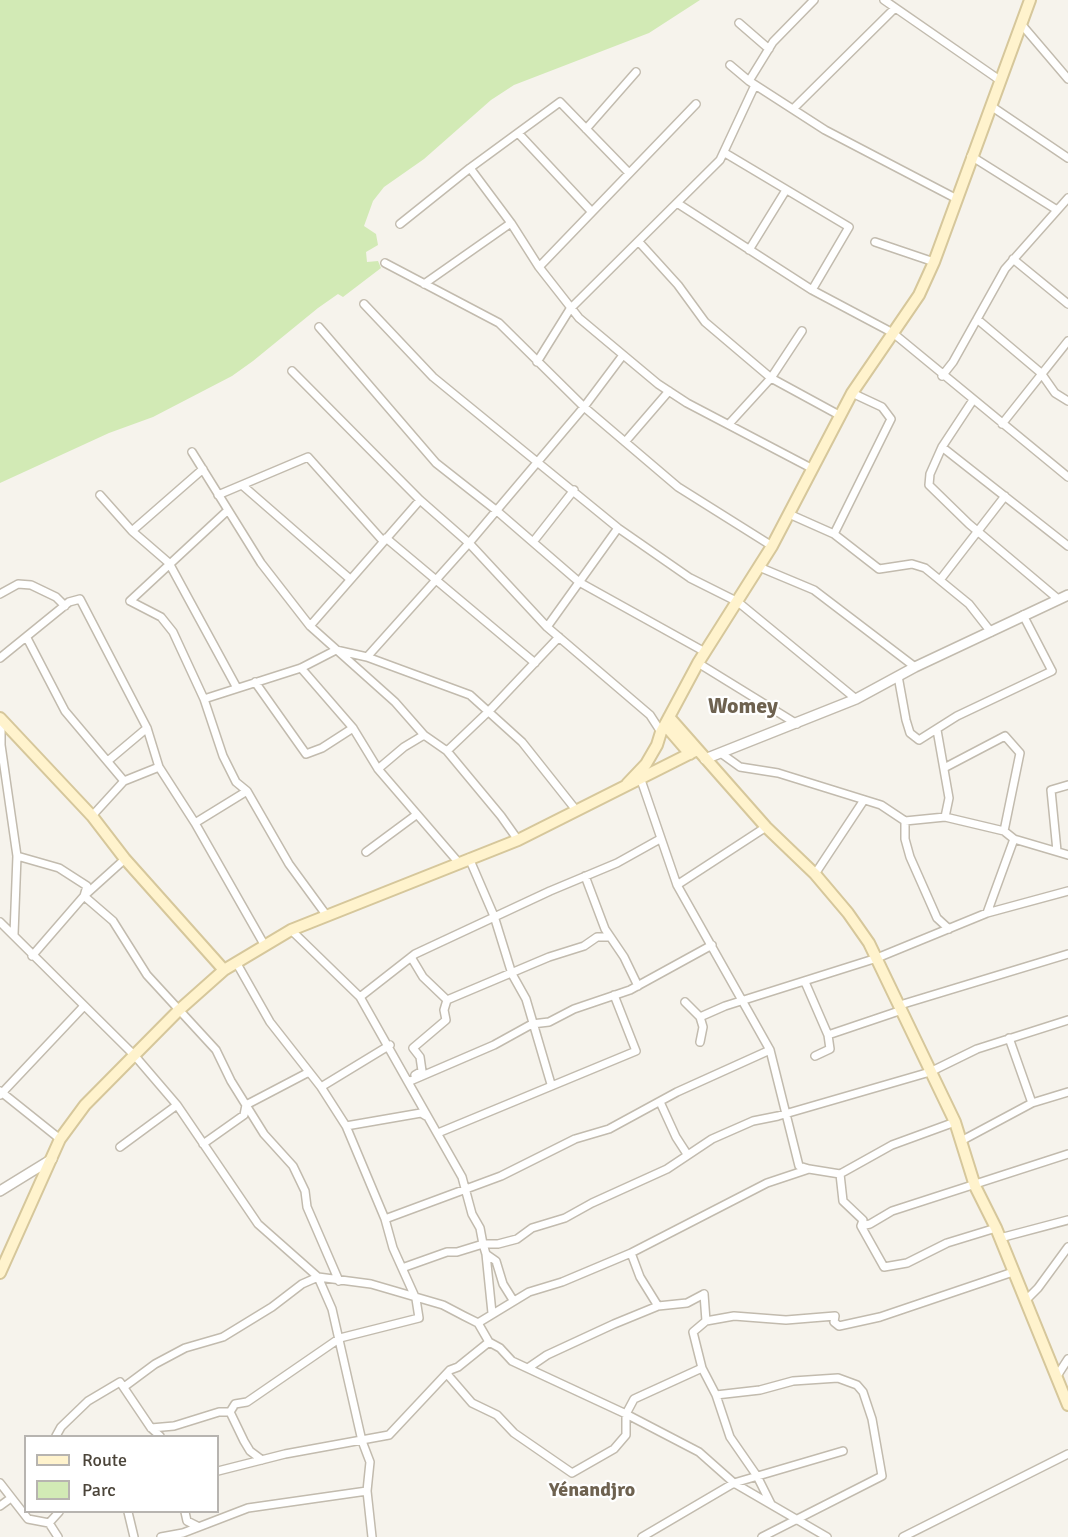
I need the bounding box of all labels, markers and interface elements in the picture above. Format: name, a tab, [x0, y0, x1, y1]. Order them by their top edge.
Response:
district label: Womey	[708, 694, 778, 720]
legend	[24, 1435, 219, 1513]
text: Route	[82, 1449, 127, 1471]
text: Parc	[82, 1479, 116, 1501]
district label: Yénandjro	[549, 1479, 635, 1503]

